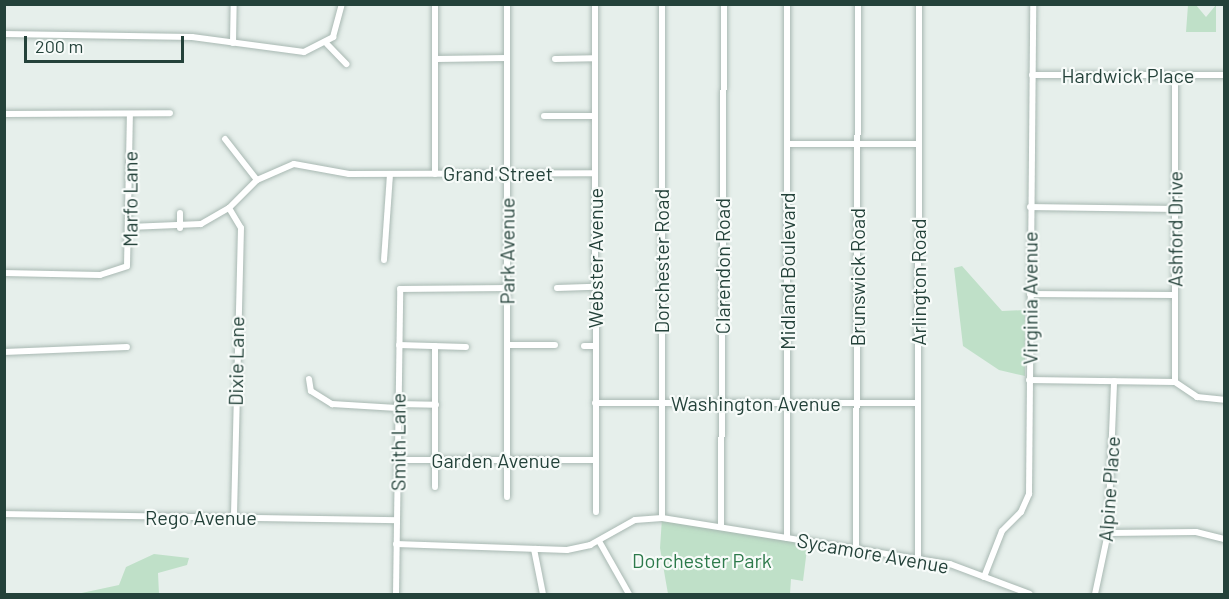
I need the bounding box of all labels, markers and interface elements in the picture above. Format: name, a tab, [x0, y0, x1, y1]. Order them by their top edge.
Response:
scale bar	[27, 24, 188, 62]
text: 200 m	[35, 35, 83, 57]
street label: Hardwick Place	[1062, 63, 1194, 87]
street label: Marfo Lane	[118, 151, 142, 247]
street label: Grand Street	[443, 161, 553, 185]
street label: Ashford Drive	[1163, 171, 1187, 287]
street label: Webster Avenue	[583, 188, 607, 328]
street label: Dorchester Road	[649, 189, 673, 333]
street label: Midland Boulevard	[775, 192, 799, 350]
street label: Park Avenue	[495, 198, 519, 304]
street label: Clarendon Road	[710, 198, 734, 334]
street label: Brunswick Road	[845, 208, 869, 346]
street label: Arlington Road	[906, 218, 930, 346]
street label: Virginia Avenue	[1018, 231, 1042, 365]
street label: Dixie Lane	[223, 316, 249, 406]
street label: Washington Avenue	[671, 391, 841, 415]
street label: Smith Lane	[386, 393, 410, 491]
street label: Alpine Place	[1093, 435, 1125, 543]
street label: Garden Avenue	[431, 448, 561, 472]
street label: Rego Avenue	[145, 505, 257, 529]
street label: Sycamore Avenue	[795, 528, 951, 578]
park label: Dorchester Park	[632, 548, 772, 572]

